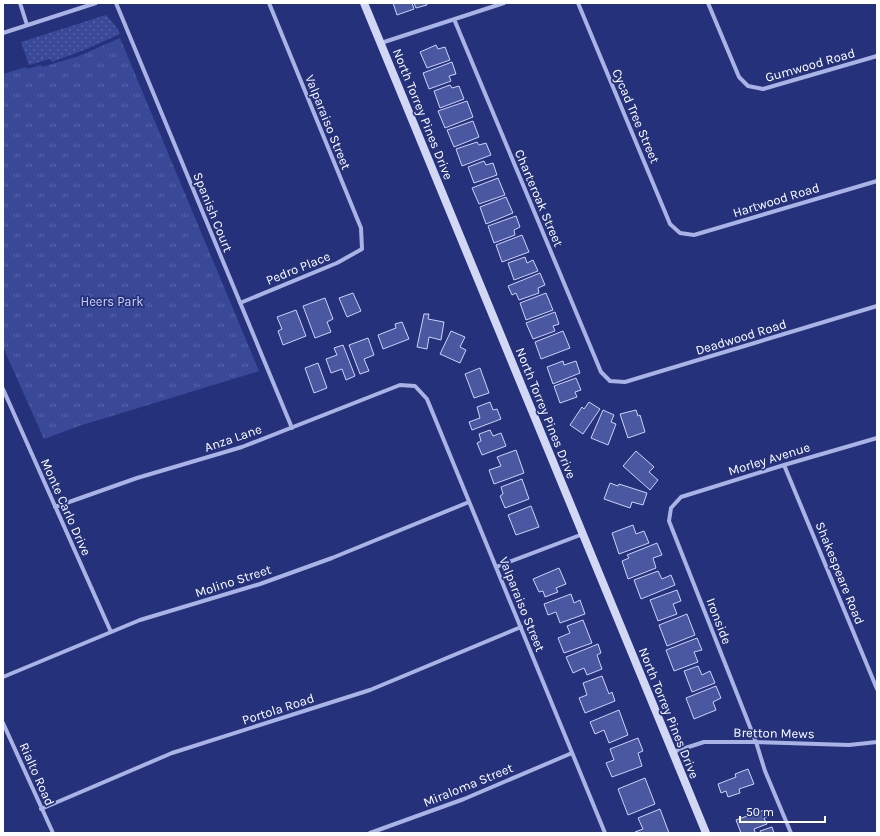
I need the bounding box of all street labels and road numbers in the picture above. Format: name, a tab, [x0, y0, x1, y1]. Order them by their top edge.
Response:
street label: Gumwood Road	[763, 45, 857, 85]
street label: North Torrey Pines Drive	[390, 46, 456, 182]
street label: Cycad Tree Street	[609, 67, 663, 166]
street label: Valparaiso Street	[302, 72, 354, 172]
street label: Charteroak Street	[512, 147, 566, 249]
street label: Spanish Court	[190, 170, 236, 254]
street label: Hartwood Road	[731, 180, 821, 220]
street label: Pedro Place	[264, 248, 333, 288]
street label: Deadwood Road	[694, 316, 788, 358]
street label: North Torrey Pines Drive	[513, 345, 579, 481]
street label: Anza Lane	[202, 421, 264, 455]
street label: Morley Avenue	[726, 439, 812, 479]
street label: Monte Carlo Drive	[38, 456, 94, 558]
street label: Shakespeare Road	[813, 519, 867, 627]
street label: Valparaiso Street	[496, 554, 548, 654]
street label: Molino Street	[193, 562, 273, 600]
street label: Ironside	[703, 596, 735, 647]
street label: North Torrey Pines Drive	[636, 645, 702, 781]
street label: Portola Road	[240, 690, 316, 728]
street label: Bretton Mews	[733, 725, 815, 741]
street label: Rialto Road	[16, 740, 58, 808]
street label: Miraloma Street	[421, 760, 515, 810]

